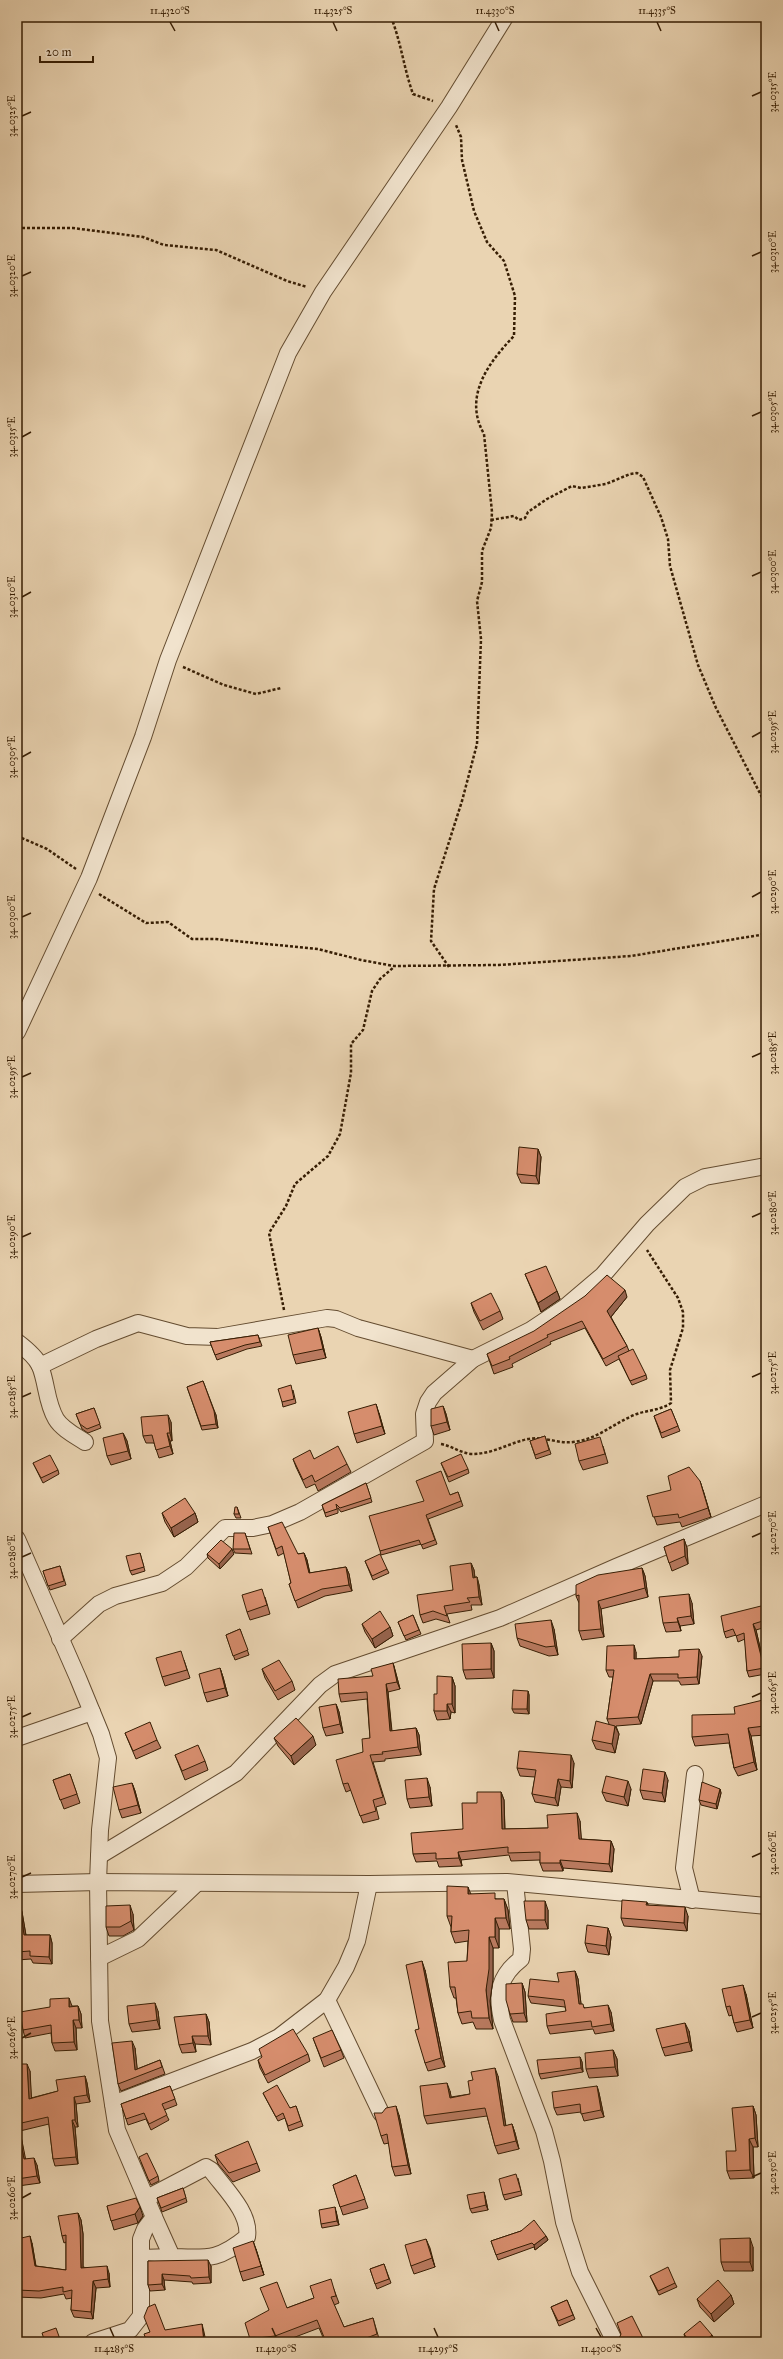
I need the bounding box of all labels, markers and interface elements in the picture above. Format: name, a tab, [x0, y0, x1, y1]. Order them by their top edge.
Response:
text: 11.4320°S	[150, 5, 190, 17]
text: 11.4325°S	[314, 5, 353, 17]
text: 11.4330°S	[476, 5, 515, 17]
text: 11.4335°S	[638, 5, 676, 17]
scale bar	[40, 38, 93, 64]
text: 20 m	[46, 45, 72, 59]
text: 34.0315°E	[767, 71, 779, 113]
text: 34.0325°E	[6, 95, 18, 137]
text: 34.0310°E	[767, 231, 779, 273]
text: 34.0320°E	[6, 254, 18, 298]
text: 34.0305°E	[767, 391, 779, 433]
text: 34.0315°E	[6, 416, 18, 458]
text: 34.0300°E	[767, 550, 779, 594]
text: 34.0310°E	[6, 576, 18, 618]
text: 34.0295°E	[767, 710, 779, 754]
text: 34.0305°E	[6, 736, 18, 778]
text: 34.0290°E	[767, 870, 779, 914]
text: 34.0300°E	[6, 895, 18, 939]
text: 34.0285°E	[767, 1031, 779, 1075]
text: 34.0295°E	[6, 1055, 18, 1099]
text: 34.0280°E	[767, 1191, 779, 1235]
text: 34.0290°E	[6, 1215, 18, 1259]
text: 34.0275°E	[767, 1351, 779, 1395]
text: 34.0285°E	[6, 1375, 18, 1419]
text: 34.0270°E	[767, 1511, 779, 1555]
text: 34.0280°E	[6, 1535, 18, 1579]
text: 34.0265°E	[767, 1671, 779, 1715]
text: 34.0275°E	[6, 1695, 18, 1739]
text: 34.0260°E	[767, 1831, 779, 1875]
text: 34.0270°E	[6, 1855, 18, 1899]
text: 34.0255°E	[767, 1992, 779, 2034]
text: 34.0265°E	[6, 2016, 18, 2060]
text: 34.0250°E	[767, 2151, 779, 2195]
text: 34.0260°E	[6, 2176, 18, 2220]
text: 11.4285°S	[94, 2343, 134, 2355]
text: 11.4290°S	[255, 2343, 297, 2355]
text: 11.4295°S	[418, 2343, 458, 2355]
text: 11.4300°S	[581, 2343, 622, 2355]

